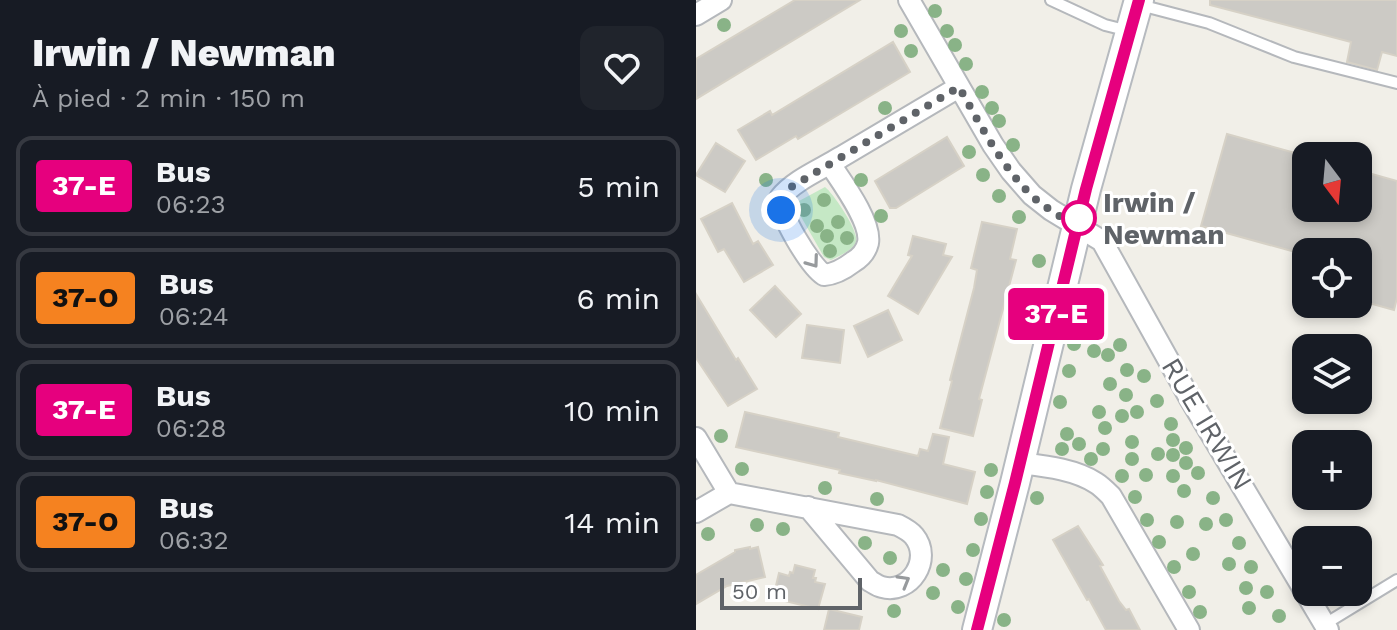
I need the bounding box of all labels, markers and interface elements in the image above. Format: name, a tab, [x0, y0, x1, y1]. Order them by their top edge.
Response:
button: heart	[580, 26, 664, 110]
text: Irwin / Newman	[32, 31, 335, 75]
text: À pied · 2 min · 150 m	[32, 83, 305, 113]
north arrow	[1292, 142, 1372, 222]
map controls	[1292, 142, 1372, 606]
text: Bus	[156, 154, 211, 189]
text: 37-E	[52, 169, 116, 202]
text: 5 min	[577, 169, 660, 204]
place label: Irwin / Newman	[1103, 186, 1225, 251]
text: 06:23	[156, 189, 226, 219]
your location	[761, 190, 801, 230]
marker: Irwin / Newman	[1062, 201, 1096, 235]
button: locate	[1292, 238, 1372, 318]
one-way arrow	[803, 253, 818, 268]
text: Bus	[159, 266, 214, 301]
text: 37-O	[52, 281, 119, 314]
text: 6 min	[576, 281, 660, 316]
line badge: 37-E	[1000, 288, 1112, 340]
text: 37-E	[1024, 297, 1088, 330]
text: 06:24	[159, 301, 229, 331]
button: layers	[1292, 334, 1372, 414]
street label: RUE IRWIN	[1155, 352, 1259, 496]
text: Bus	[156, 378, 211, 413]
text: 37-E	[52, 393, 116, 426]
text: 10 min	[564, 393, 660, 428]
text: 06:28	[156, 413, 227, 443]
button: +	[1292, 430, 1372, 510]
text: Bus	[159, 490, 214, 525]
text: 37-O	[52, 505, 119, 538]
text: 14 min	[565, 505, 660, 540]
text: 06:32	[159, 525, 229, 555]
button: −	[1292, 526, 1372, 606]
scale bar	[720, 574, 862, 610]
one-way arrow	[895, 575, 910, 591]
text: 50 m	[732, 579, 787, 604]

